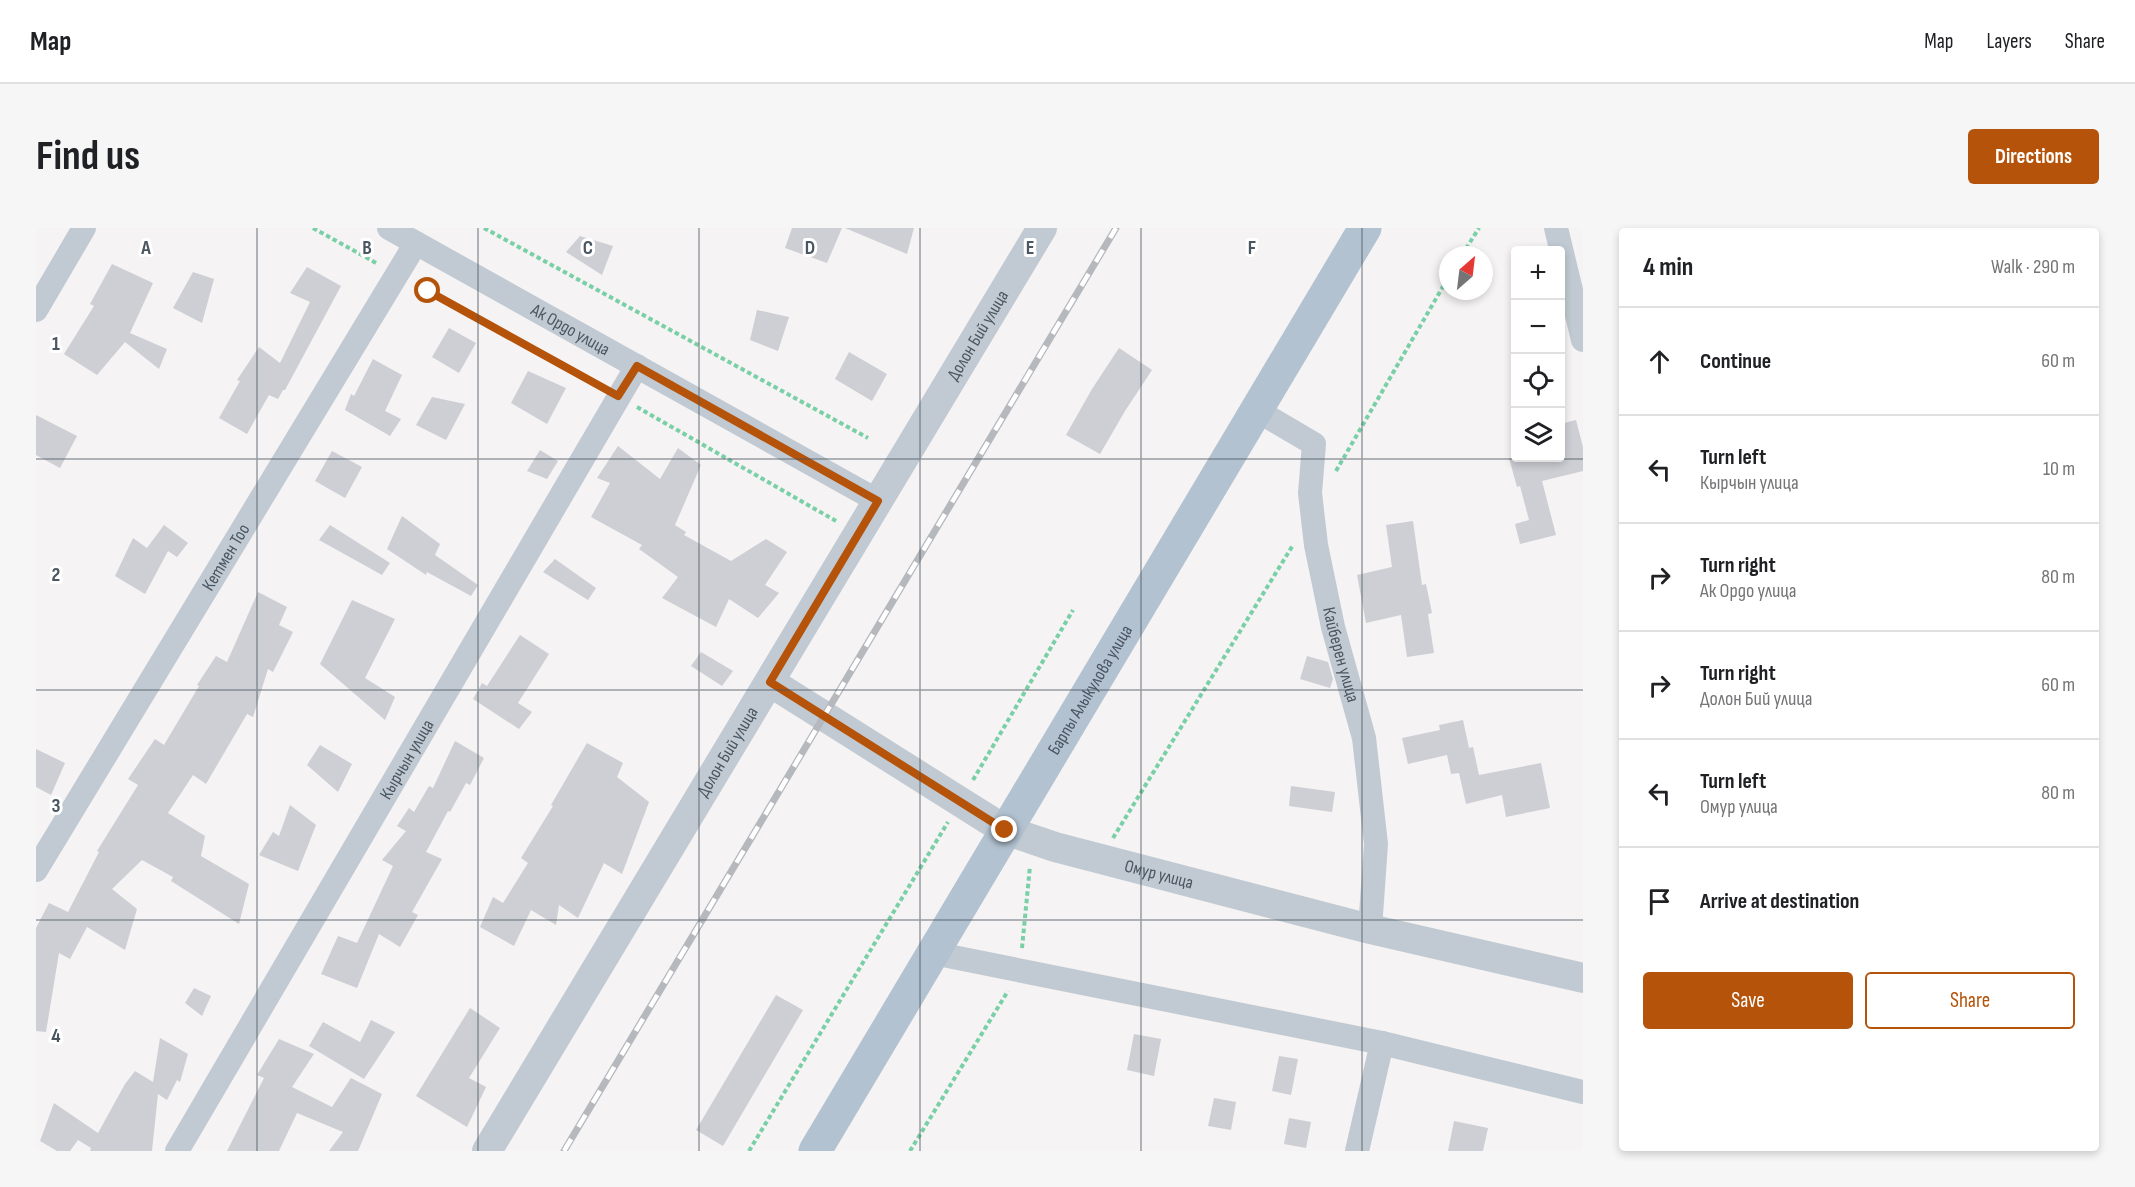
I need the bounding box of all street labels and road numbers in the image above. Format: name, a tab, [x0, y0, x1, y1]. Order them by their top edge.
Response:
street label: Долон Бий улица	[943, 286, 1013, 384]
street label: Ак Ордо улица	[526, 299, 613, 360]
street label: Кетмен Тоо	[198, 520, 254, 594]
street label: Кайберен улица	[1318, 605, 1364, 705]
street label: Барпы Алыкулова улица	[1044, 621, 1137, 759]
street label: Долон Бий улица	[692, 703, 763, 801]
street label: Кырчын улица	[375, 716, 439, 803]
street label: Омур улица	[1122, 856, 1196, 894]

